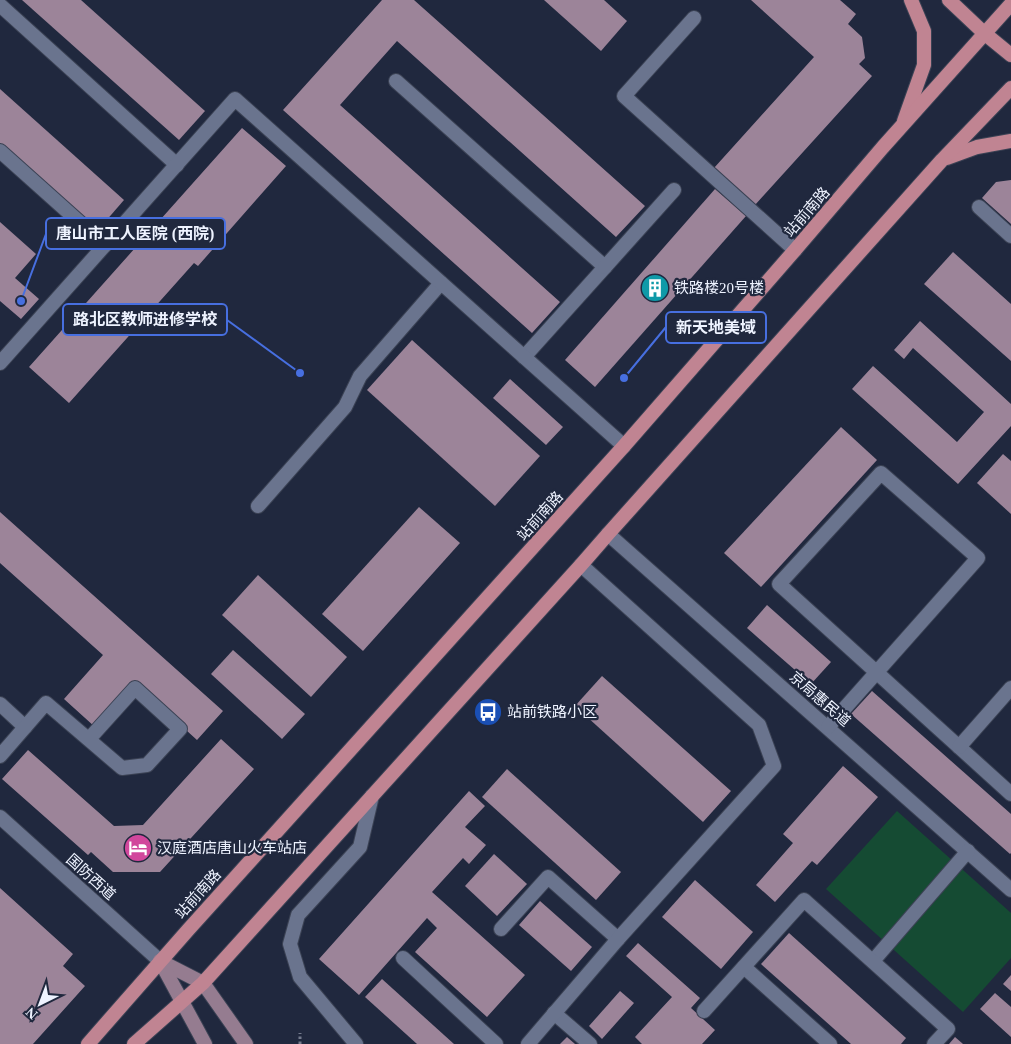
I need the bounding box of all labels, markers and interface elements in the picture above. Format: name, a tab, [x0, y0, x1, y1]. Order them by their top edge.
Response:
street label: 站前南路	[781, 184, 833, 240]
callout: 唐山市工人医院 (西院)	[46, 218, 225, 249]
text: 唐山市工人医院 (西院)	[56, 225, 214, 243]
building icon: 铁路楼20号楼	[640, 273, 670, 303]
place label: 铁路楼20号楼	[674, 280, 764, 296]
callout: 路北区教师进修学校	[63, 304, 227, 335]
text: 路北区教师进修学校	[73, 310, 218, 328]
callout: 新天地美域	[666, 312, 766, 343]
text: 新天地美域	[676, 319, 756, 336]
street label: 站前南路	[514, 488, 566, 544]
street label: 京局惠民道	[786, 668, 854, 730]
bus stop icon: 站前铁路小区	[473, 697, 503, 727]
place label: 站前铁路小区	[507, 704, 597, 720]
hotel icon: 汉庭酒店唐山火车站店	[123, 833, 153, 863]
place label: 汉庭酒店唐山火车站店	[157, 840, 307, 856]
street label: 国防西道	[63, 851, 119, 903]
street label: 站前南路	[172, 866, 224, 922]
north arrow	[15, 979, 65, 1029]
text: N	[23, 1004, 40, 1022]

